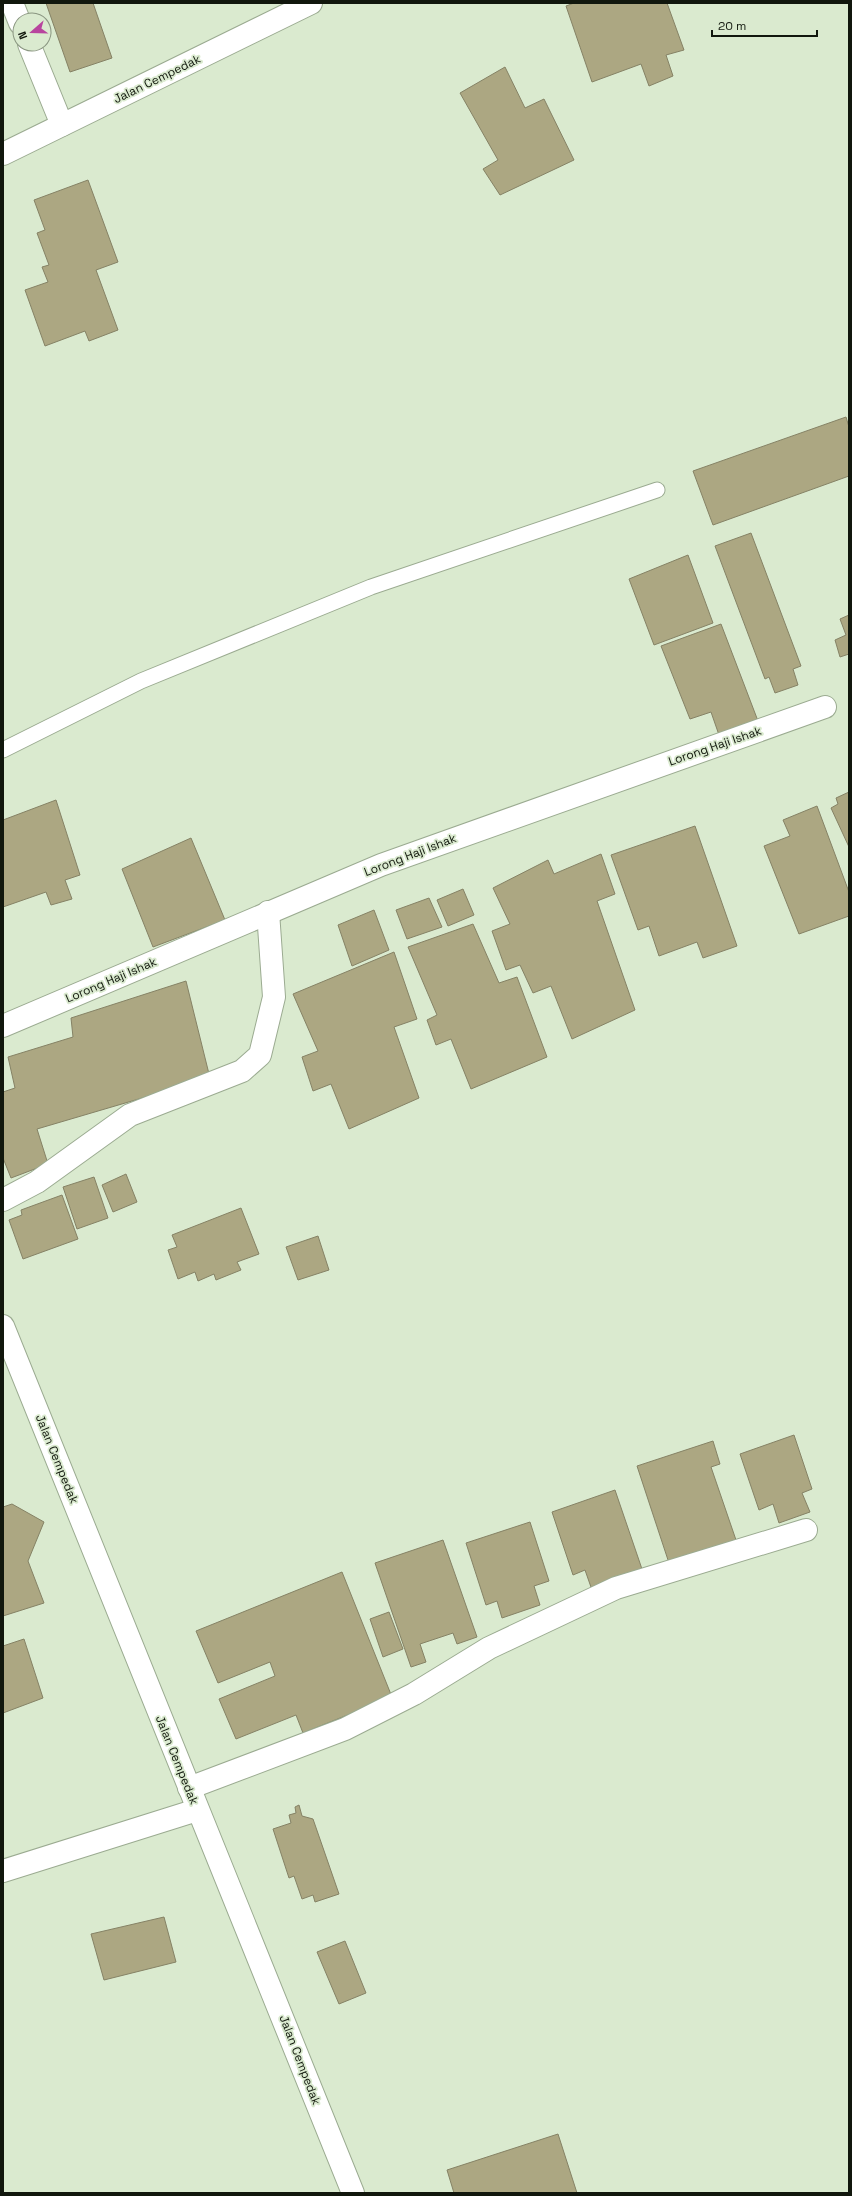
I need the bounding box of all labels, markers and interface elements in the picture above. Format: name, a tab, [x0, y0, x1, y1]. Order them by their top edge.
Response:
north arrow	[12, 12, 52, 52]
scale bar	[712, 12, 817, 38]
text: 20 m	[718, 18, 746, 34]
text: N	[15, 30, 30, 41]
street label: Jalan Cempedak	[111, 51, 204, 107]
street label: Lorong Haji Ishak	[666, 722, 764, 769]
street label: Lorong Haji Ishak	[362, 830, 459, 880]
street label: Lorong Haji Ishak	[63, 953, 160, 1006]
street label: Jalan Cempedak	[32, 1412, 82, 1507]
street label: Jalan Cempedak	[152, 1713, 202, 1808]
street label: Jalan Cempedak	[275, 2013, 325, 2108]

